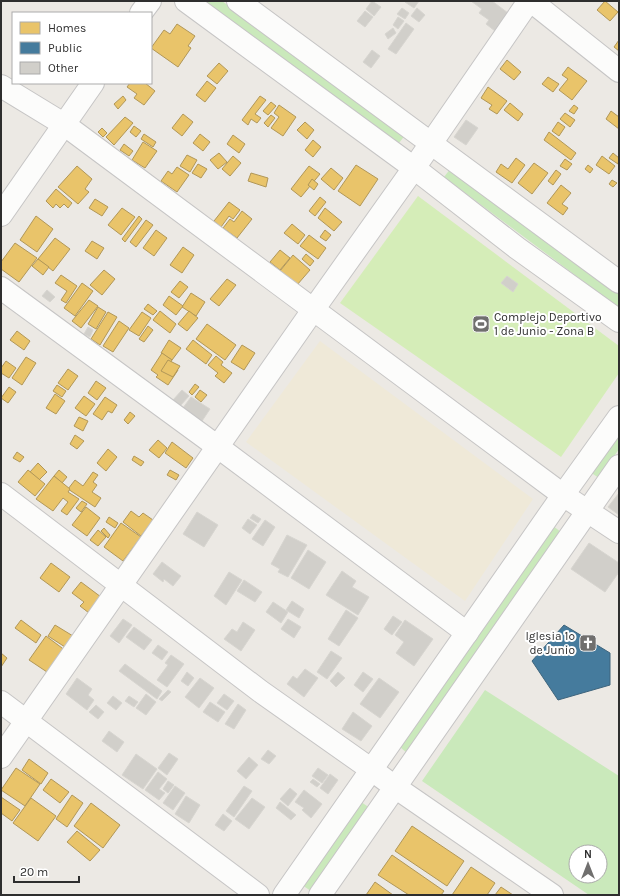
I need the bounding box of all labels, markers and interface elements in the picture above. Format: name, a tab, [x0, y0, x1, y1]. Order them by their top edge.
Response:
legend	[12, 12, 152, 84]
text: Homes	[48, 21, 86, 35]
text: Public	[48, 41, 82, 55]
text: Other	[48, 61, 79, 75]
place label: Complejo Deportivo 1 de Junio - Zona B	[494, 310, 602, 338]
sports icon: Complejo Deportivo 1 de Junio - Zona B	[471, 314, 491, 334]
place label: Iglesia 1º de Junio	[525, 629, 575, 657]
church icon: Iglesia 1º de Junio	[578, 633, 598, 653]
north arrow	[568, 844, 608, 884]
text: N	[584, 848, 592, 861]
scale bar	[14, 858, 79, 884]
text: 20 m	[20, 865, 48, 879]

